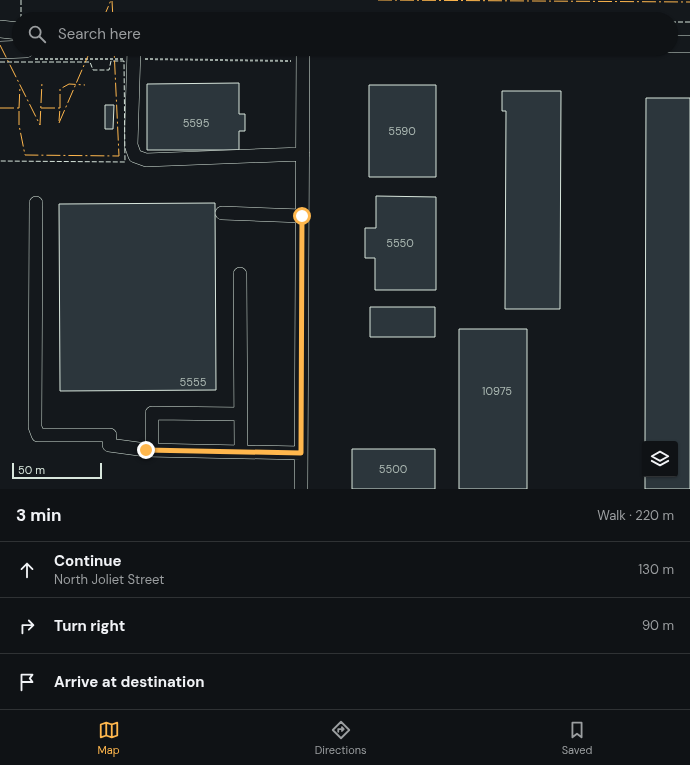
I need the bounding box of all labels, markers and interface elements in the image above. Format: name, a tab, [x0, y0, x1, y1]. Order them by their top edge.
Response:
search box	[12, 12, 678, 56]
icon: search	[26, 23, 48, 45]
text: Search here	[58, 24, 141, 44]
house number: 5595	[183, 116, 210, 130]
house number: 5590	[388, 124, 416, 138]
route start	[293, 207, 311, 225]
house number: 5550	[386, 236, 414, 250]
house number: 5555	[180, 375, 207, 389]
house number: 10975	[482, 384, 512, 398]
route end	[137, 441, 155, 459]
map controls	[642, 441, 678, 477]
button: layers	[642, 441, 678, 477]
scale bar	[12, 461, 102, 480]
house number: 5500	[379, 462, 407, 476]
text: 50 m	[18, 463, 45, 477]
text: 3 min	[16, 504, 61, 526]
text: Walk · 220 m	[597, 507, 674, 524]
text: Continue	[54, 551, 122, 571]
icon: ahead	[16, 559, 38, 581]
text: 130 m	[638, 561, 674, 578]
text: North Joliet Street	[54, 571, 164, 588]
icon: right	[16, 615, 38, 637]
text: Turn right	[54, 616, 125, 636]
text: 90 m	[642, 617, 674, 634]
icon: arrive	[16, 671, 38, 693]
text: Arrive at destination	[54, 672, 205, 692]
tab: Map	[98, 719, 120, 757]
tab: Directions	[315, 719, 367, 757]
tab: Saved	[562, 719, 592, 757]

